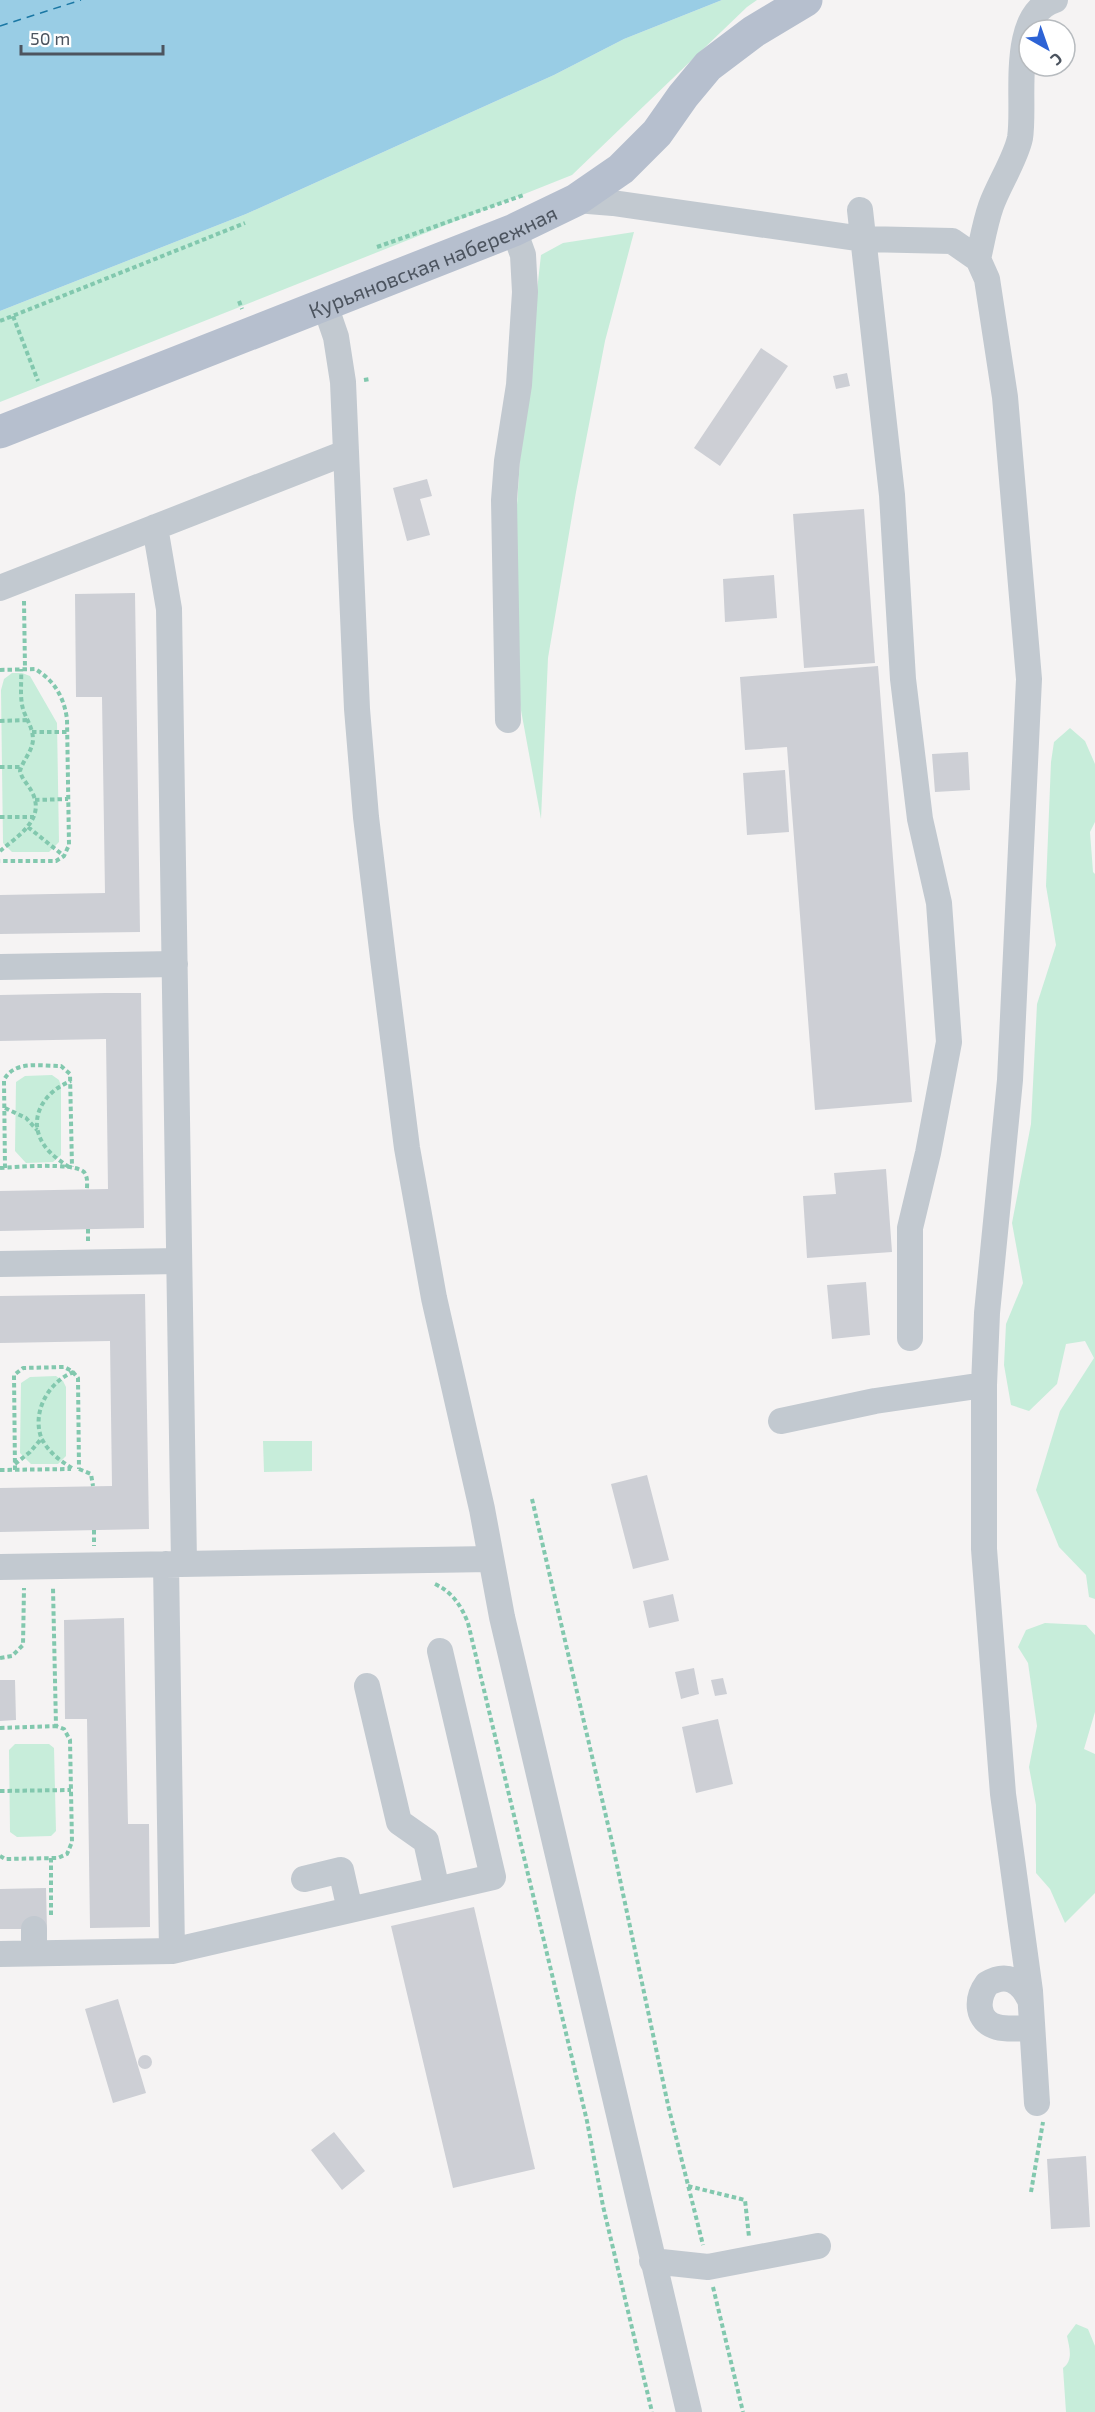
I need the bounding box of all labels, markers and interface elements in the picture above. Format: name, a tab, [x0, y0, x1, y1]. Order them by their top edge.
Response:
scale bar	[21, 18, 164, 56]
north arrow	[1017, 18, 1077, 78]
text: 50 m	[30, 27, 70, 49]
text: С	[1047, 50, 1067, 70]
street label: Курьяновская набережная	[305, 199, 560, 322]

